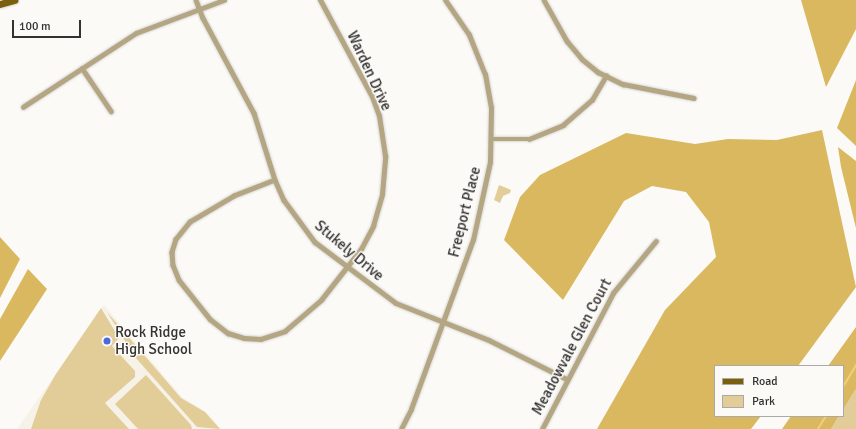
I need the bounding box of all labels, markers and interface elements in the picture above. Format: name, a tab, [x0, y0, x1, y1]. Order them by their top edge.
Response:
scale bar	[14, 12, 83, 38]
text: 100 m	[19, 19, 51, 34]
street label: Warden Drive	[343, 28, 395, 114]
street label: Freeport Place	[445, 165, 485, 259]
street label: Stukely Drive	[311, 217, 387, 285]
street label: Meadowvale Glen Court	[528, 276, 616, 418]
place label: Rock Ridge High School	[115, 323, 192, 358]
marker: Rock Ridge High School	[102, 336, 112, 346]
legend	[714, 365, 844, 417]
text: Road	[752, 374, 778, 389]
text: Park	[752, 394, 775, 409]

